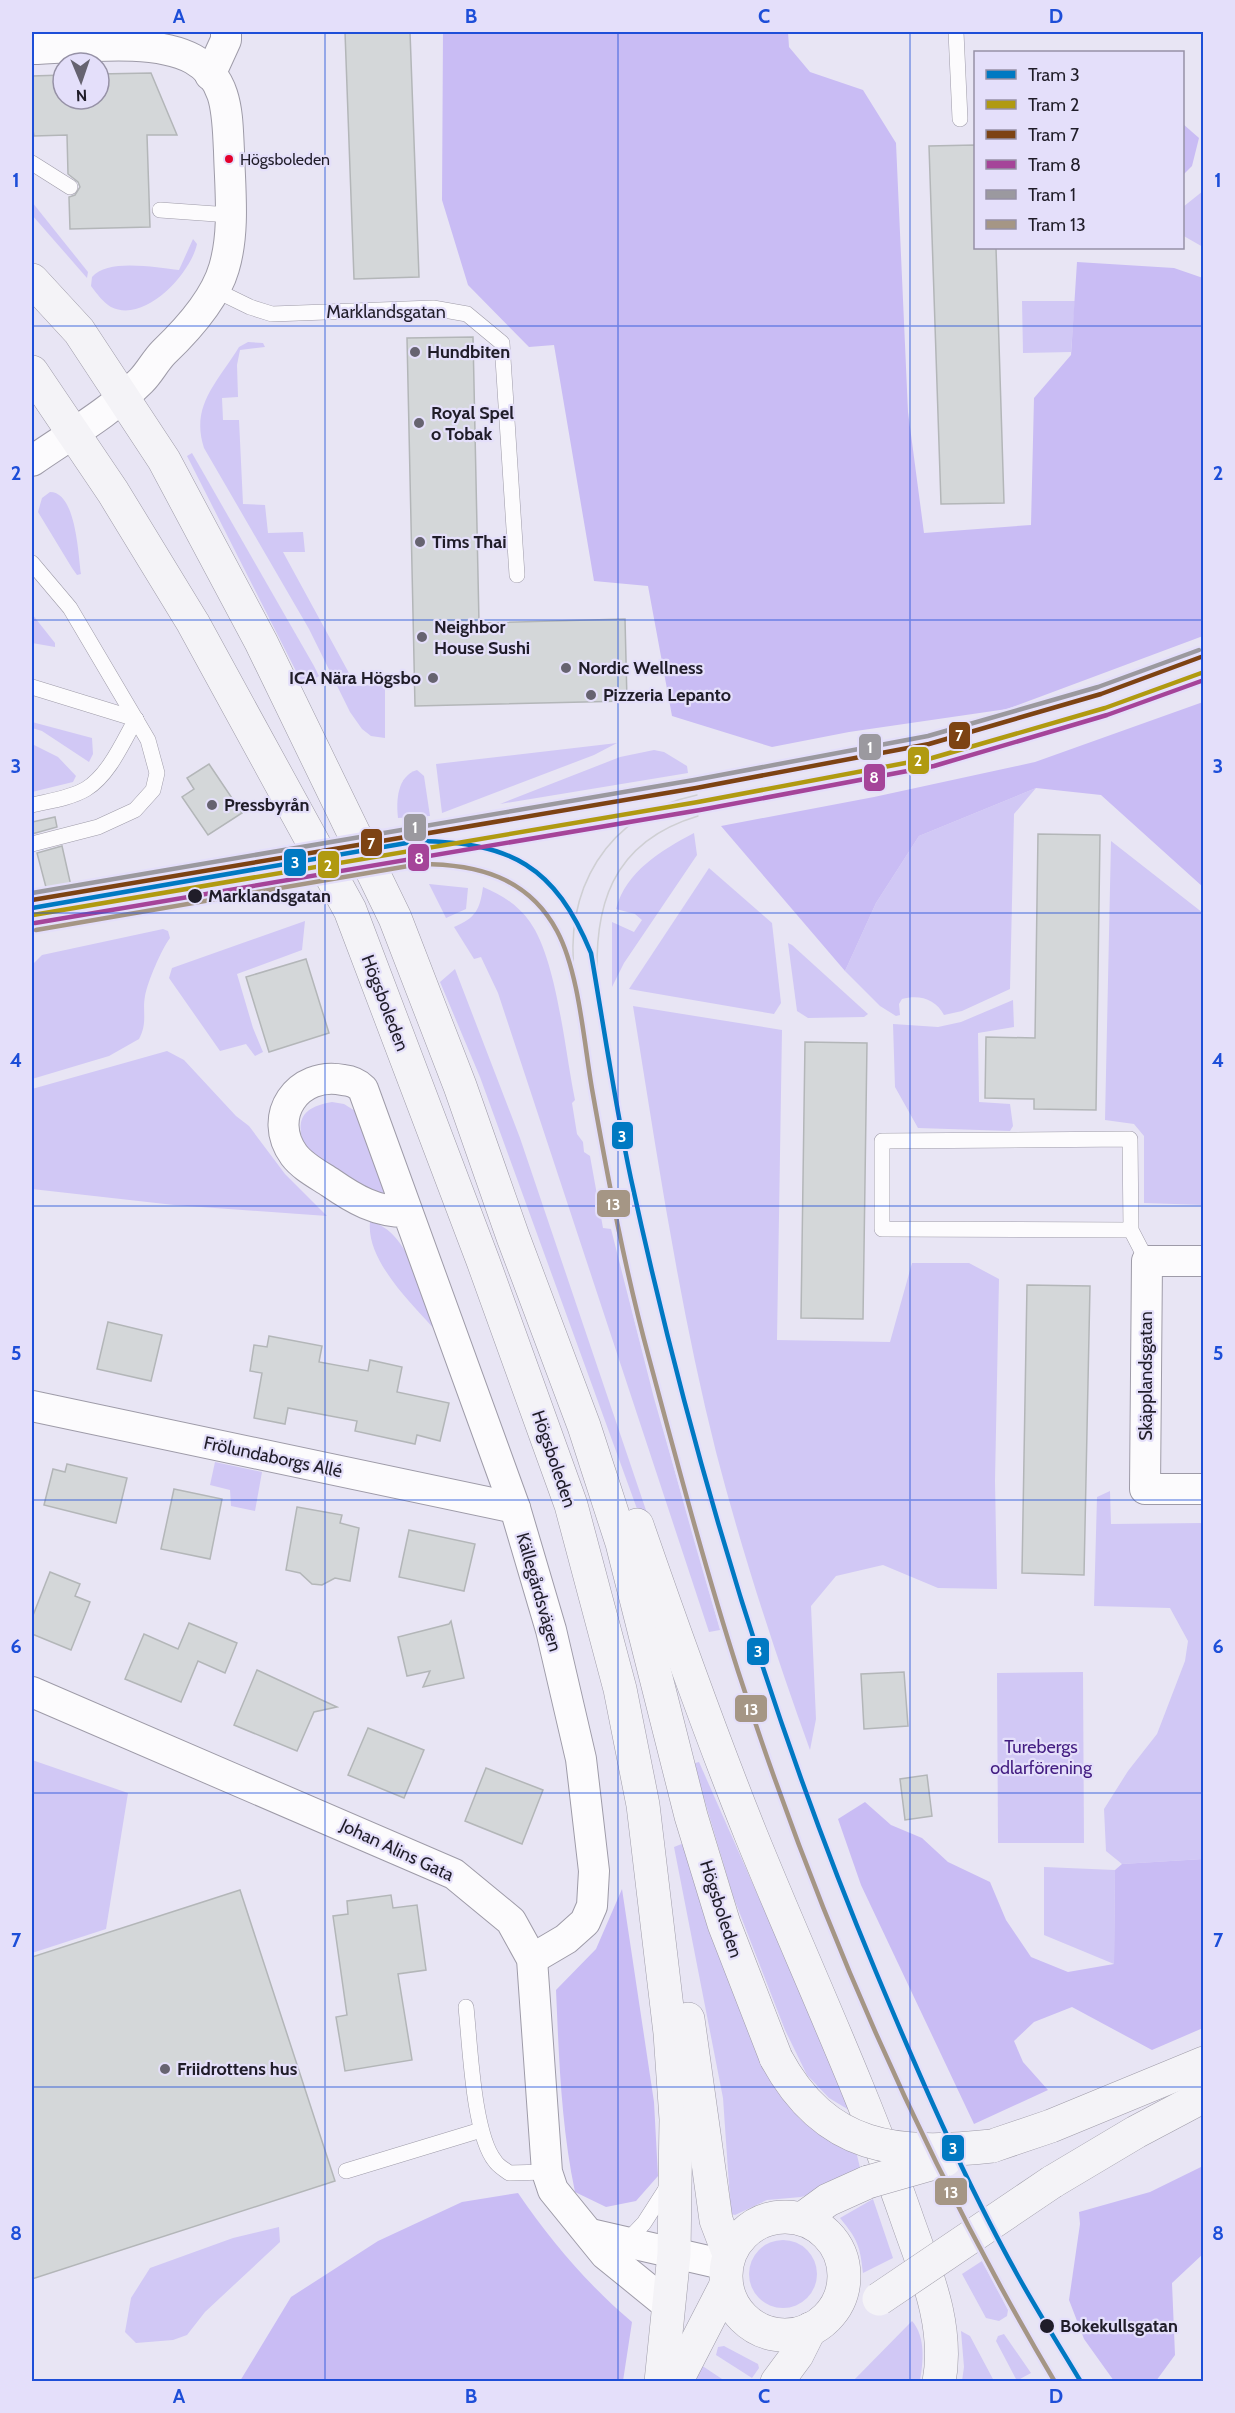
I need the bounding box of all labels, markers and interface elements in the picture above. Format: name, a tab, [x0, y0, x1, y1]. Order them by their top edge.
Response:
text: A	[173, 4, 186, 28]
text: B	[465, 4, 477, 28]
text: C	[758, 4, 770, 28]
text: D	[1049, 4, 1063, 28]
north arrow	[51, 51, 111, 111]
legend	[974, 51, 1184, 249]
text: Tram 3	[1028, 64, 1080, 86]
text: N	[76, 86, 87, 105]
text: Tram 2	[1028, 94, 1079, 116]
text: Tram 7	[1028, 124, 1079, 146]
place label: Högsboleden	[240, 150, 330, 169]
marker: Högsboleden	[223, 153, 235, 165]
text: Tram 8	[1028, 154, 1081, 176]
text: 1	[12, 168, 20, 192]
text: 1	[1214, 168, 1222, 192]
text: Tram 1	[1028, 184, 1076, 206]
text: Tram 13	[1028, 214, 1086, 236]
street label: Marklandsgatan	[326, 301, 446, 323]
place label: Hundbiten	[427, 341, 510, 363]
marker: Hundbiten	[408, 345, 422, 359]
place label: Royal Spel o Tobak	[431, 402, 514, 445]
marker: Royal Spel o Tobak	[412, 416, 426, 430]
text: 2	[11, 461, 21, 485]
text: 2	[1213, 461, 1223, 485]
place label: Tims Thai	[432, 531, 507, 553]
marker: Tims Thai	[413, 535, 427, 549]
place label: Neighbor House Sushi	[434, 616, 530, 659]
marker: Neighbor House Sushi	[415, 630, 429, 644]
place label: Nordic Wellness	[578, 657, 704, 679]
marker: Nordic Wellness	[559, 661, 573, 675]
place label: ICA Nära Högsbo	[289, 667, 421, 689]
marker: ICA Nära Högsbo	[426, 671, 440, 685]
place label: Pizzeria Lepanto	[603, 684, 731, 706]
marker: Pizzeria Lepanto	[584, 688, 598, 702]
line badge: 7	[948, 721, 971, 750]
text: 7	[955, 726, 964, 745]
line badge: 1	[858, 733, 882, 761]
text: 1	[867, 738, 873, 757]
line badge: 2	[907, 746, 930, 775]
text: 2	[914, 751, 922, 770]
text: 3	[11, 754, 21, 778]
text: 3	[1213, 754, 1223, 778]
line badge: 8	[863, 763, 886, 792]
text: 8	[869, 768, 879, 787]
place label: Pressbyrån	[224, 794, 309, 816]
marker: Pressbyrån	[205, 798, 219, 812]
line badge: 1	[403, 813, 427, 842]
text: 1	[412, 818, 418, 837]
line badge: 7	[360, 828, 383, 857]
text: 7	[367, 834, 376, 853]
line badge: 8	[407, 843, 430, 872]
line badge: 3	[283, 848, 307, 877]
text: 8	[414, 849, 424, 868]
line badge: 2	[317, 850, 340, 879]
text: 3	[291, 853, 299, 872]
text: 2	[324, 856, 332, 875]
place label: Marklandsgatan	[208, 885, 331, 907]
marker: Marklandsgatan	[186, 887, 204, 905]
street label: Högsboleden	[357, 952, 413, 1054]
text: 4	[10, 1048, 22, 1072]
text: 4	[1212, 1048, 1224, 1072]
line badge: 3	[611, 1121, 634, 1150]
text: 3	[618, 1127, 626, 1146]
line badge: 13	[596, 1189, 631, 1218]
text: 13	[606, 1195, 620, 1214]
street label: Skäpplandsgatan	[1135, 1311, 1157, 1441]
text: 5	[11, 1341, 21, 1365]
text: 5	[1213, 1341, 1223, 1365]
street label: Högsboleden	[527, 1408, 581, 1510]
street label: Frölundaborgs Allé	[202, 1432, 344, 1482]
street label: Källegårdsvägen	[512, 1530, 566, 1654]
text: 6	[10, 1634, 22, 1658]
text: 6	[1212, 1634, 1224, 1658]
line badge: 3	[746, 1637, 770, 1666]
text: 3	[754, 1642, 762, 1661]
line badge: 13	[734, 1694, 768, 1723]
text: 13	[744, 1700, 758, 1719]
park label: Turebergs odlarförening	[990, 1736, 1093, 1779]
street label: Johan Alins Gata	[336, 1814, 458, 1886]
street label: Högsboleden	[695, 1857, 747, 1961]
text: 7	[11, 1928, 22, 1952]
text: 7	[1213, 1928, 1224, 1952]
place label: Friidrottens hus	[177, 2058, 298, 2080]
marker: Friidrottens hus	[158, 2062, 172, 2076]
line badge: 3	[941, 2134, 965, 2162]
text: 3	[949, 2139, 957, 2158]
line badge: 13	[934, 2177, 968, 2206]
text: 13	[944, 2183, 958, 2202]
text: 8	[10, 2221, 22, 2245]
text: 8	[1212, 2221, 1224, 2245]
place label: Bokekullsgatan	[1060, 2315, 1178, 2337]
marker: Bokekullsgatan	[1038, 2317, 1056, 2335]
text: A	[173, 2384, 186, 2408]
text: B	[465, 2384, 477, 2408]
text: C	[758, 2384, 770, 2408]
text: D	[1049, 2384, 1063, 2408]

